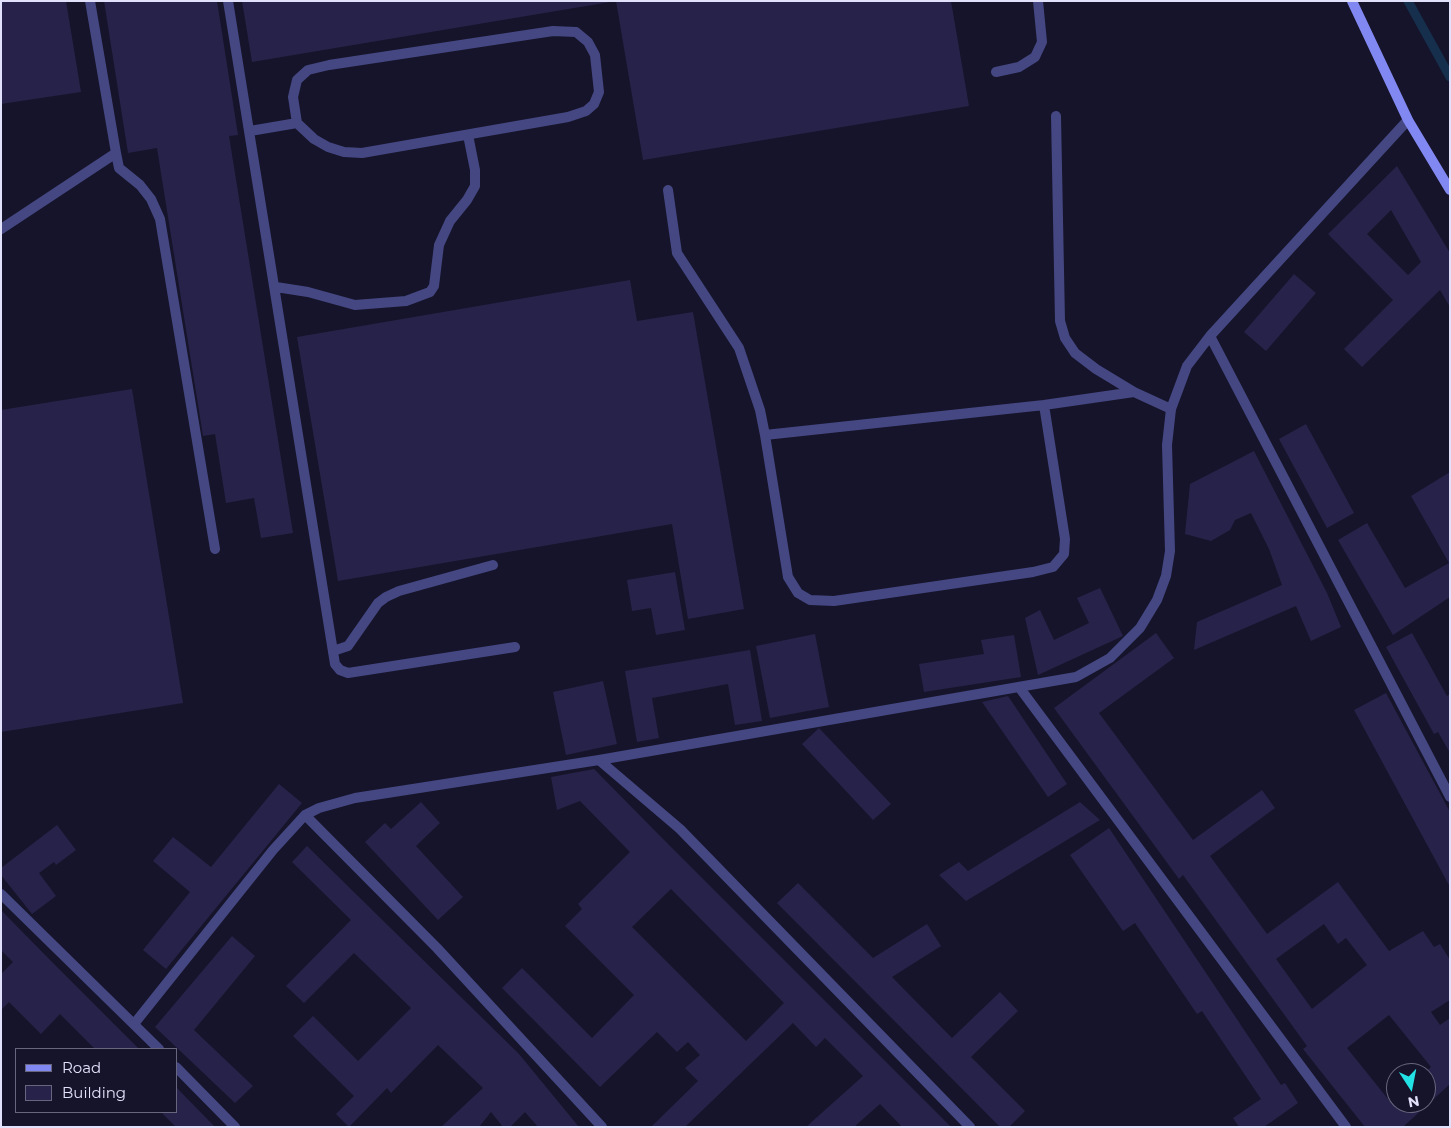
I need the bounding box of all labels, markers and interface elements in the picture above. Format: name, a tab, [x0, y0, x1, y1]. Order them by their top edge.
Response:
legend	[15, 1048, 178, 1113]
text: Road	[62, 1058, 101, 1077]
north arrow	[1386, 1063, 1436, 1113]
text: Building	[62, 1083, 126, 1102]
text: N	[1406, 1092, 1421, 1112]

